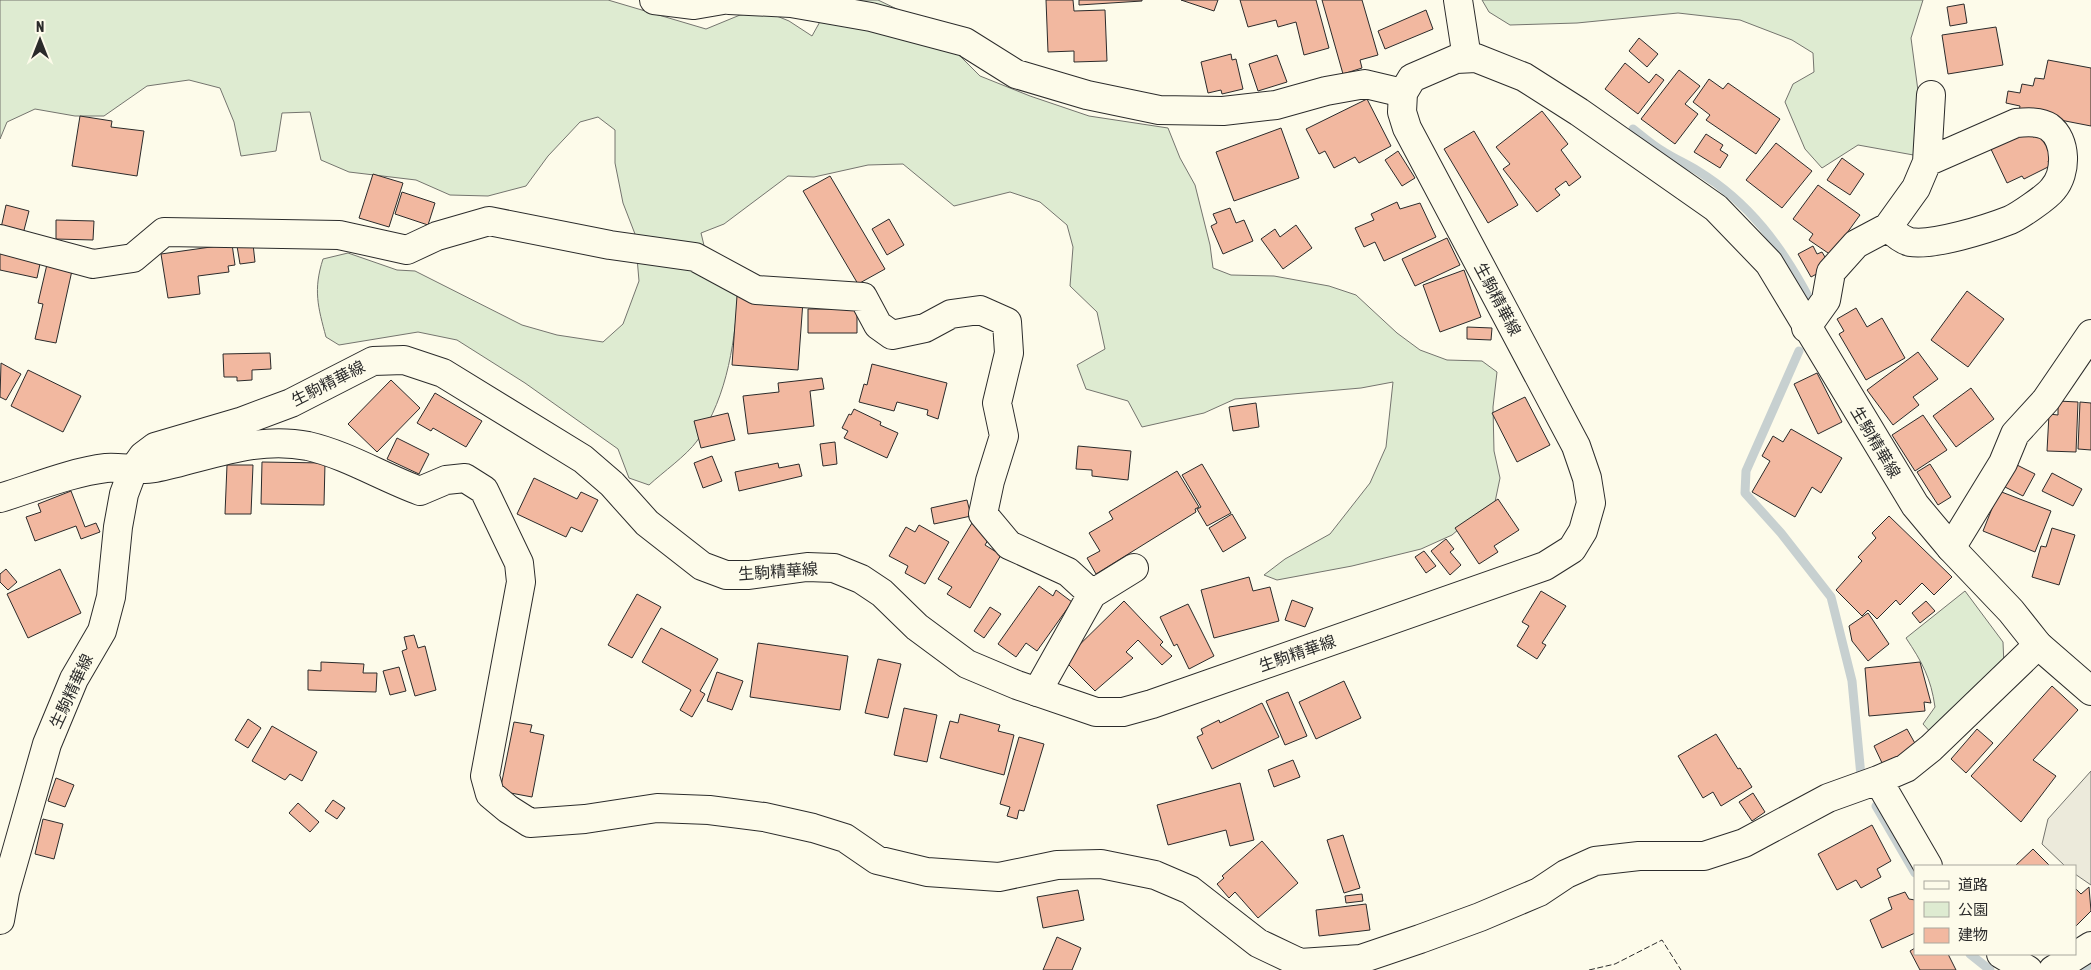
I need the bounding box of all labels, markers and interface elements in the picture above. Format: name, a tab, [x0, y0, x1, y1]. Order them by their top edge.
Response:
north arrow	[15, 15, 65, 65]
text: N	[36, 19, 44, 35]
street label: 生駒精華線	[1471, 259, 1525, 339]
street label: 生駒精華線	[288, 357, 368, 409]
street label: 生駒精華線	[1848, 403, 1904, 481]
street label: 生駒精華線	[737, 559, 819, 583]
street label: 生駒精華線	[1256, 631, 1338, 675]
street label: 生駒精華線	[46, 651, 96, 731]
legend	[1914, 865, 2076, 955]
text: 道路	[1958, 876, 1988, 893]
text: 公園	[1958, 901, 1988, 918]
text: 建物	[1958, 926, 1988, 943]

